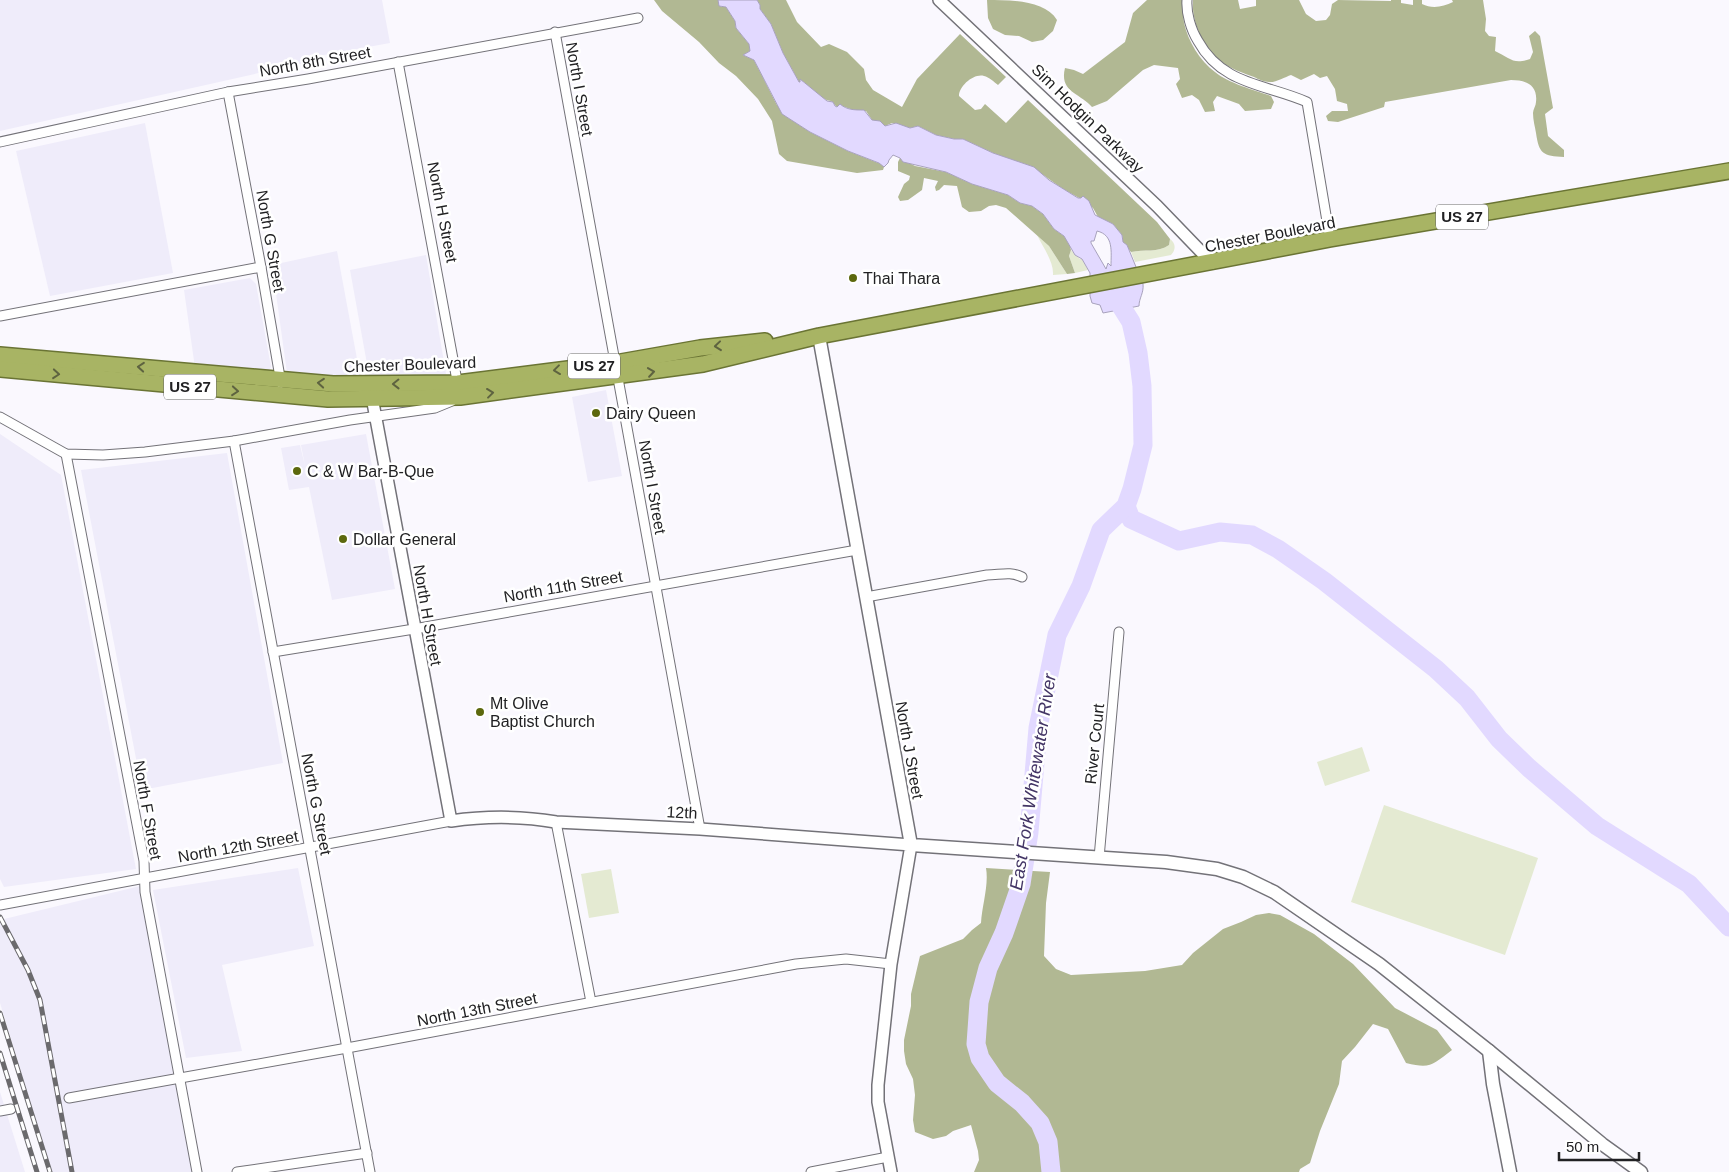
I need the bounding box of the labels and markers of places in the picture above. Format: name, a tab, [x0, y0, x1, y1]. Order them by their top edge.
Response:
place label: Thai Thara	[863, 270, 940, 287]
marker: Thai Thara	[847, 272, 859, 284]
place label: Dairy Queen	[606, 405, 696, 422]
marker: Dairy Queen	[590, 407, 602, 419]
place label: C & W Bar-B-Que	[307, 463, 434, 480]
marker: C & W Bar-B-Que	[291, 465, 303, 477]
place label: Dollar General	[353, 531, 456, 548]
marker: Dollar General	[337, 533, 349, 545]
place label: Mt Olive Baptist Church	[490, 695, 595, 730]
marker: Mt Olive Baptist Church	[474, 706, 486, 718]

